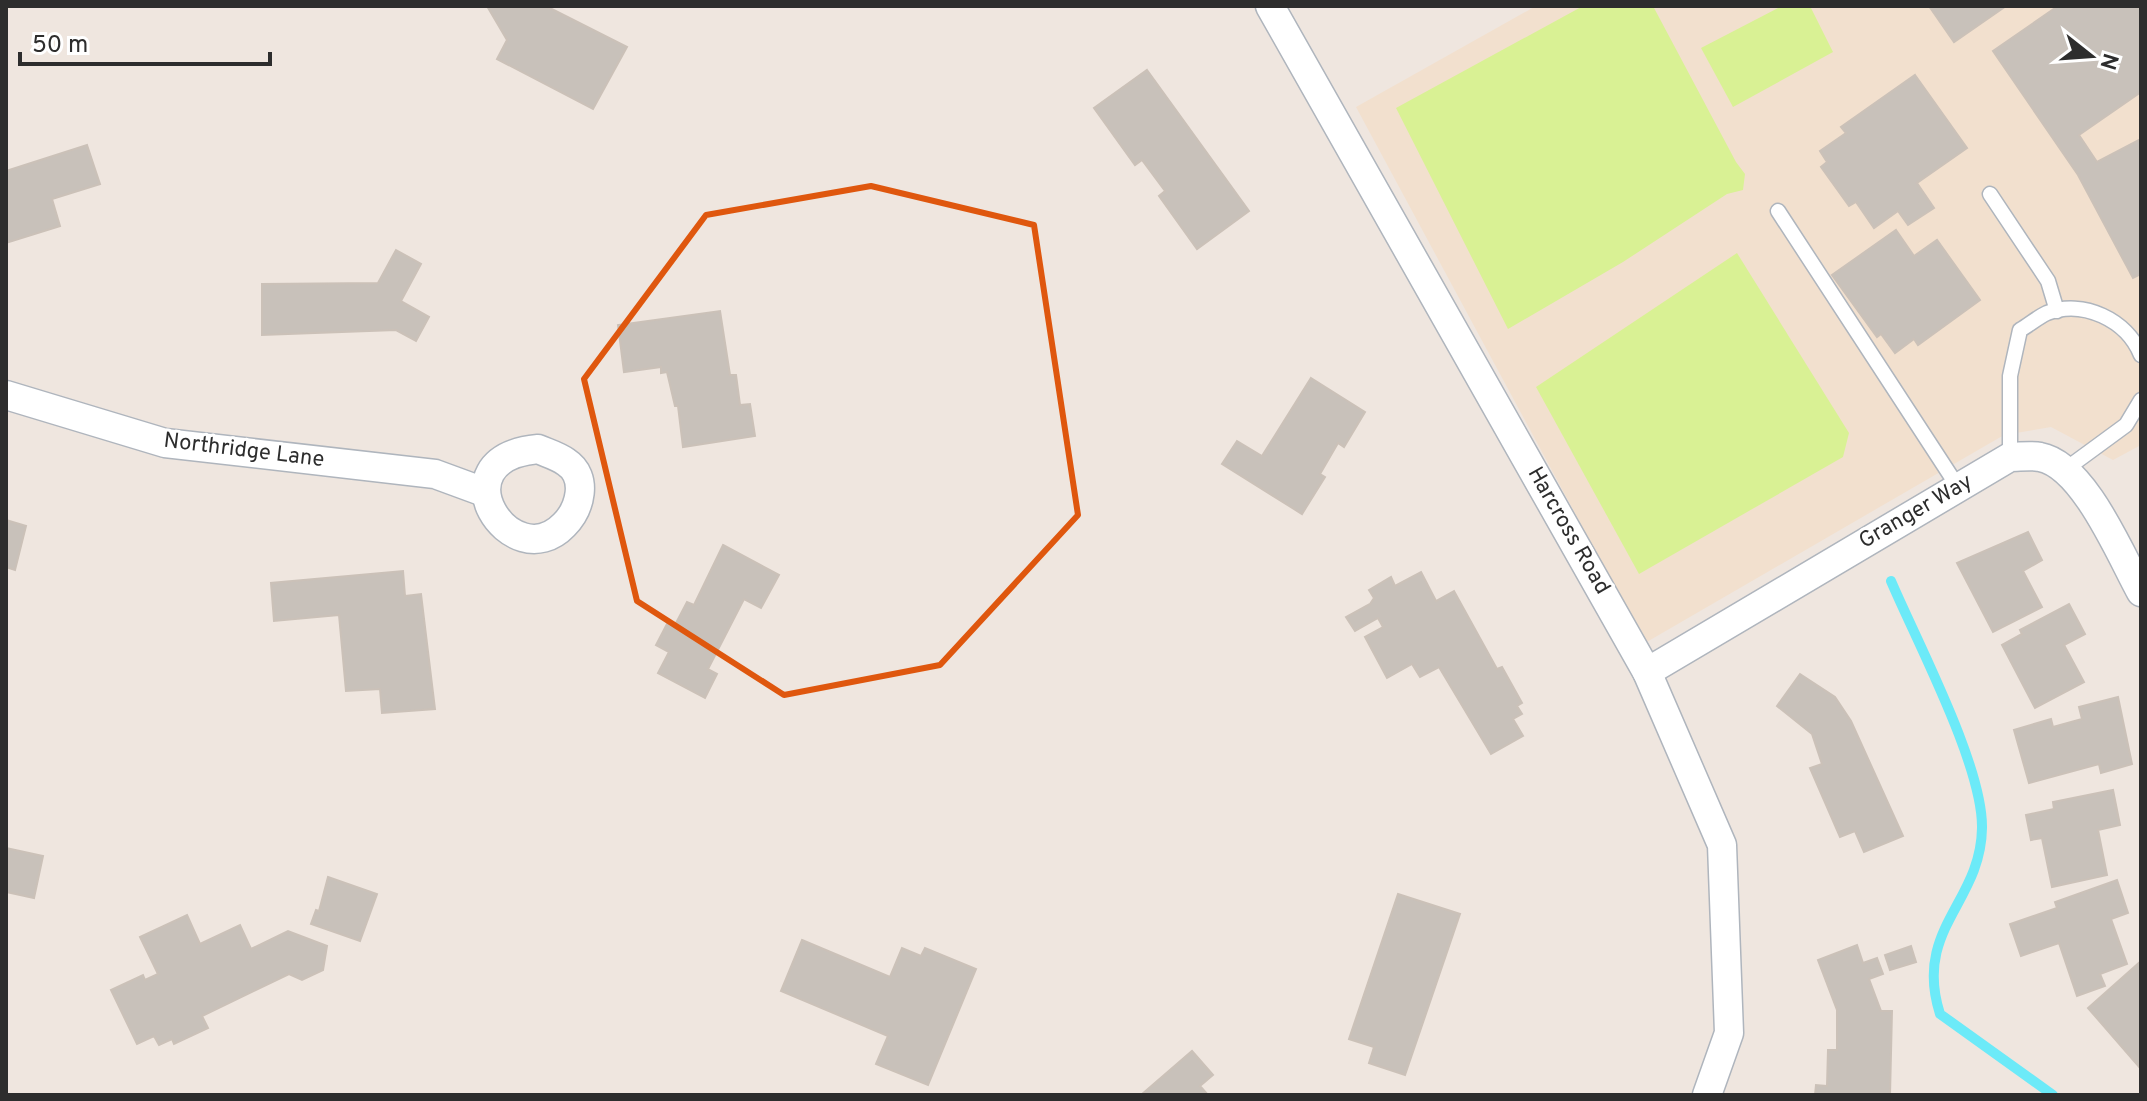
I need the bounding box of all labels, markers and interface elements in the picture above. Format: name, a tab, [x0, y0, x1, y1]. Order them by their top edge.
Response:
scale bar	[20, 16, 270, 66]
north arrow	[2051, 16, 2131, 96]
text: 50 m	[32, 31, 88, 61]
text: N	[2093, 50, 2123, 73]
street label: Northridge Lane	[162, 428, 326, 474]
street label: Harcross Road	[1521, 463, 1615, 599]
street label: Granger Way	[1854, 469, 1978, 555]

